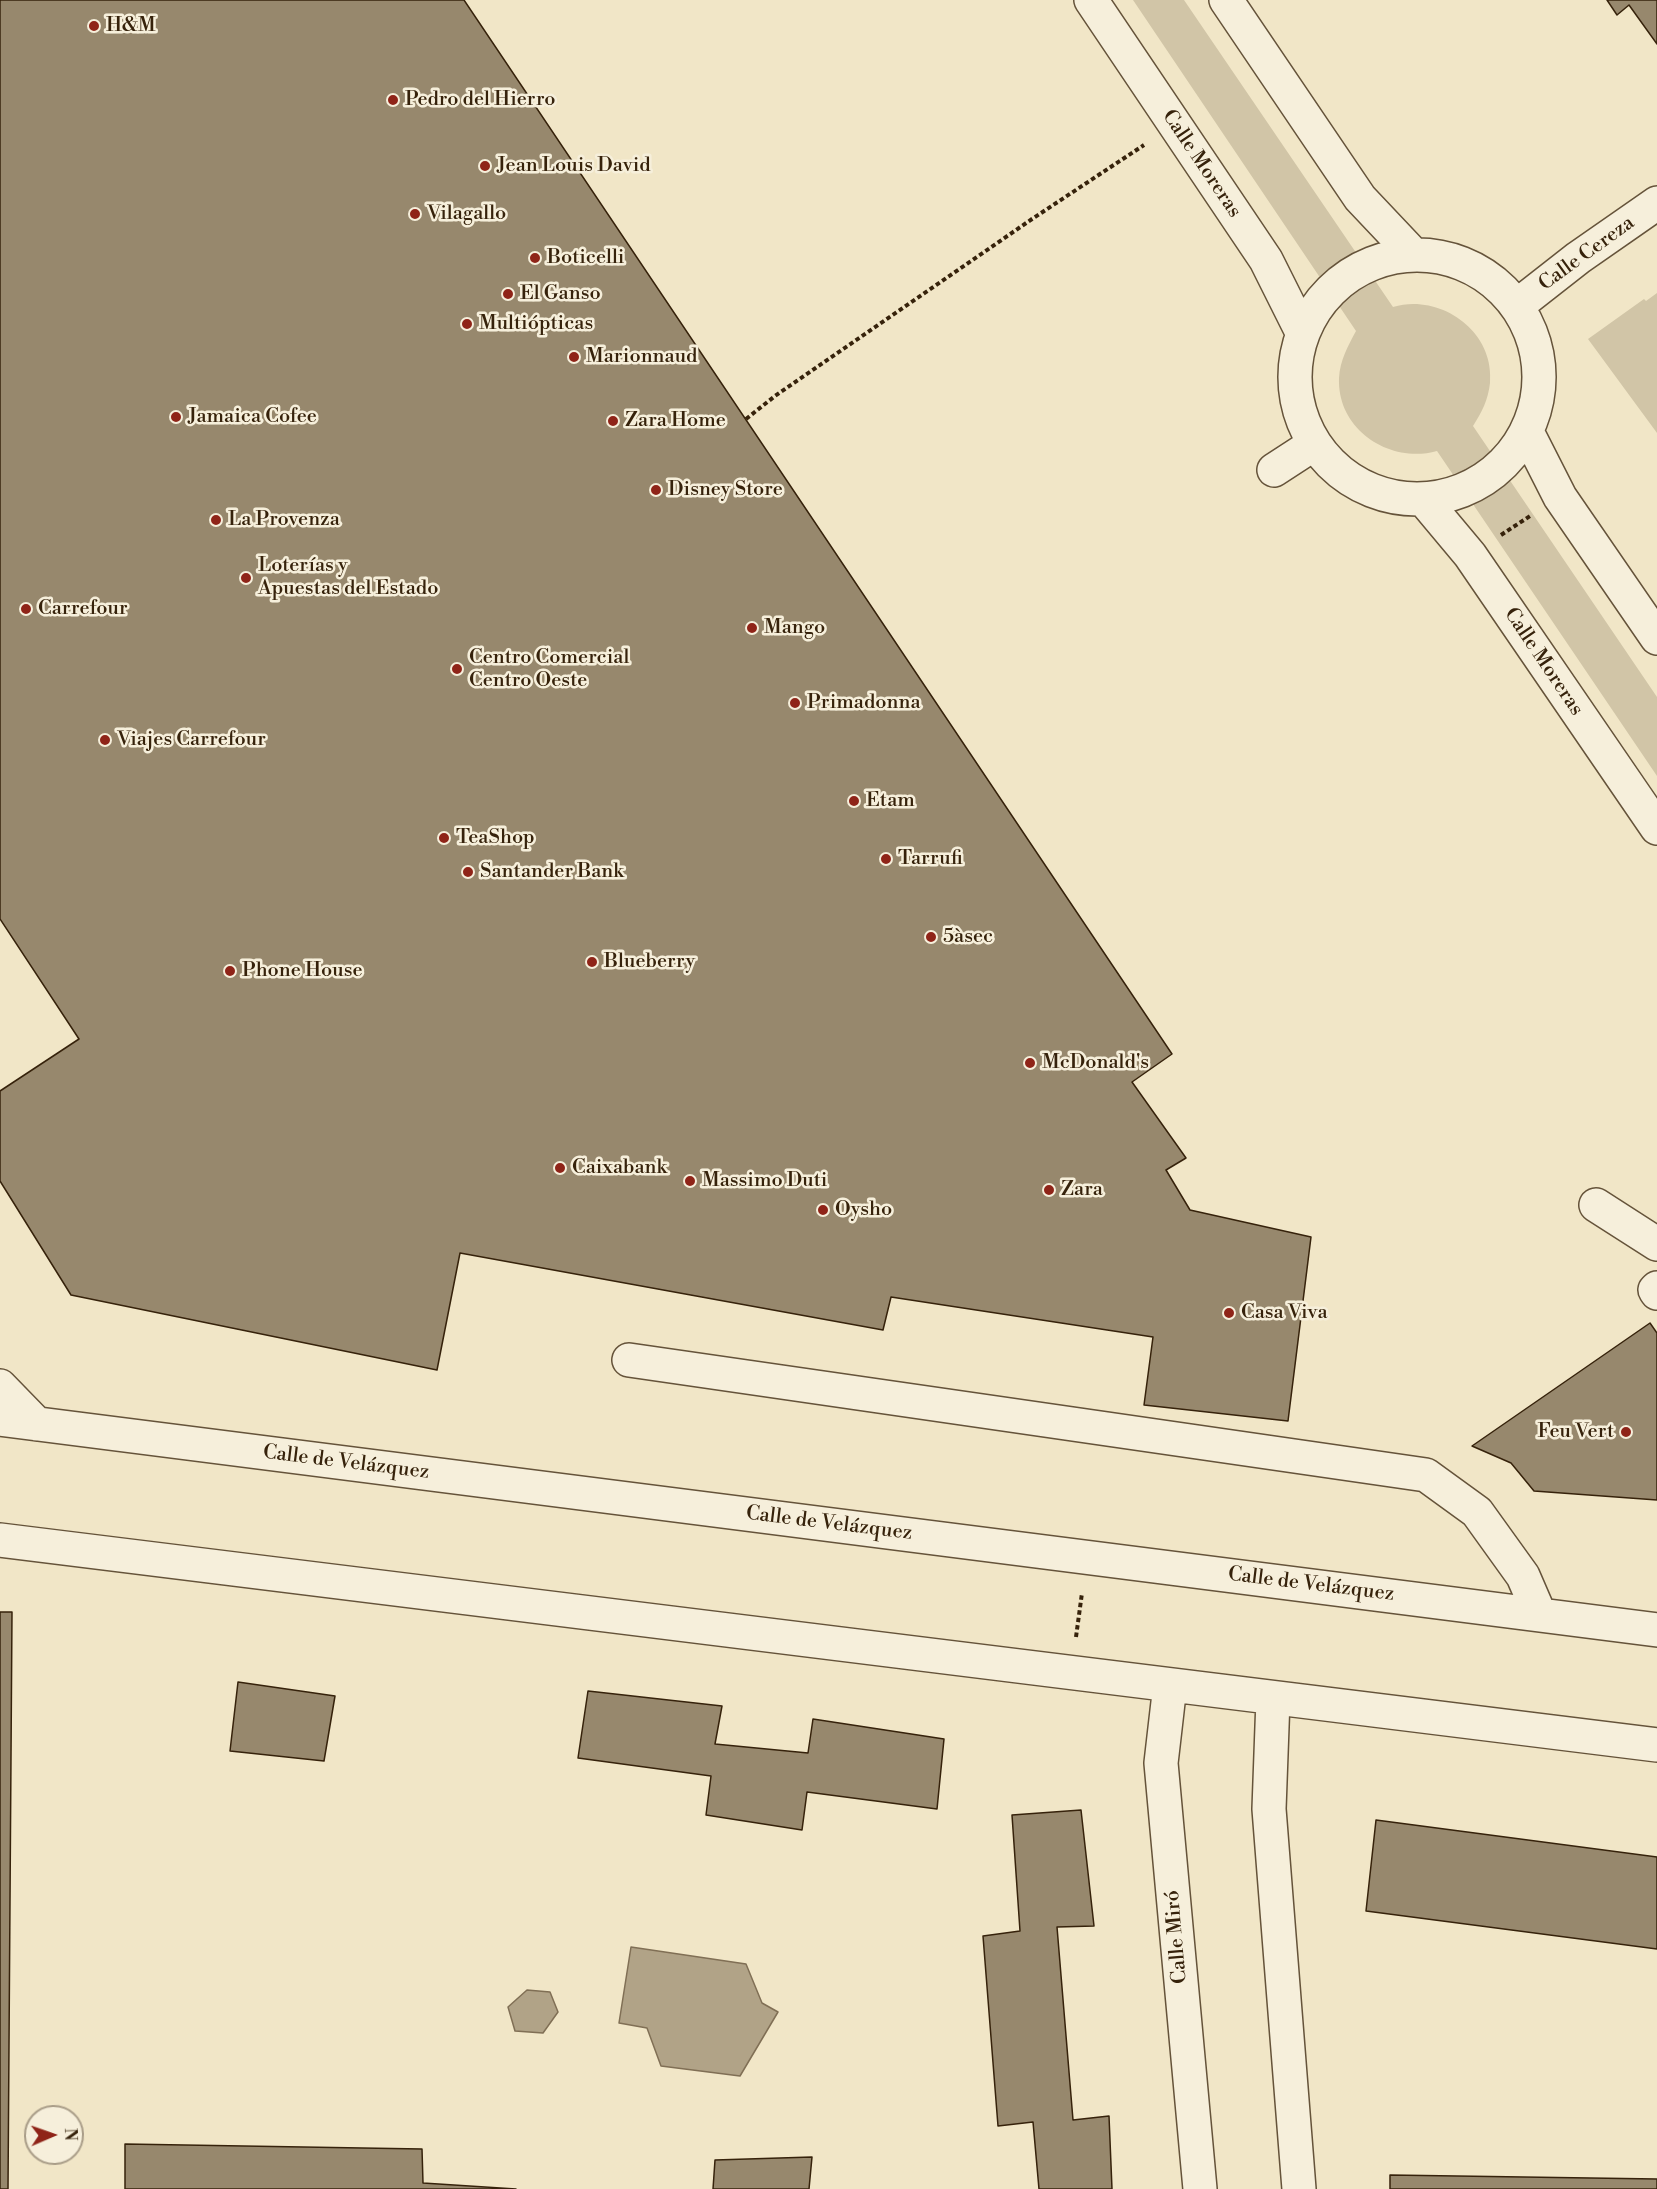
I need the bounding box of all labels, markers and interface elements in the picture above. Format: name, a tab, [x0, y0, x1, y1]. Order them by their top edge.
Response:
place label: H&M	[106, 14, 156, 38]
marker: H&M	[87, 19, 101, 33]
place label: Pedro del Hierro	[405, 88, 556, 112]
marker: Pedro del Hierro	[386, 93, 400, 107]
street label: Calle Moreras	[1156, 106, 1246, 222]
place label: Jean Louis David	[497, 154, 651, 178]
marker: Jean Louis David	[478, 159, 492, 173]
place label: Vilagallo	[427, 202, 506, 226]
marker: Vilagallo	[408, 207, 422, 221]
street label: Calle Cereza	[1535, 211, 1639, 297]
place label: Boticelli	[547, 246, 624, 270]
marker: Boticelli	[528, 251, 542, 265]
place label: El Ganso	[520, 282, 601, 306]
marker: El Ganso	[501, 287, 515, 301]
place label: Multiópticas	[479, 312, 593, 336]
marker: Multiópticas	[460, 317, 474, 331]
place label: Marionnaud	[586, 345, 697, 369]
marker: Marionnaud	[567, 350, 581, 364]
place label: Jamaica Cofee	[188, 405, 317, 429]
place label: Zara Home	[625, 409, 726, 433]
marker: Jamaica Cofee	[169, 410, 183, 424]
marker: Zara Home	[606, 414, 620, 428]
place label: Disney Store	[668, 478, 783, 502]
marker: Disney Store	[649, 483, 663, 497]
place label: La Provenza	[228, 508, 340, 532]
marker: La Provenza	[209, 513, 223, 527]
place label: Loterías y Apuestas del Estado	[258, 554, 438, 601]
marker: Loterías y Apuestas del Estado	[239, 571, 253, 585]
place label: Carrefour	[38, 597, 128, 621]
marker: Carrefour	[19, 602, 33, 616]
street label: Calle Moreras	[1498, 604, 1588, 720]
place label: Mango	[764, 616, 825, 640]
marker: Mango	[745, 621, 759, 635]
place label: Centro Comercial Centro Oeste	[469, 646, 629, 693]
marker: Centro Comercial Centro Oeste	[450, 662, 464, 676]
place label: Primadonna	[807, 691, 921, 715]
marker: Primadonna	[788, 696, 802, 710]
place label: Viajes Carrefour	[117, 728, 266, 752]
marker: Viajes Carrefour	[98, 733, 112, 747]
place label: Etam	[866, 789, 915, 813]
marker: Etam	[847, 794, 861, 808]
place label: TeaShop	[456, 826, 535, 850]
marker: TeaShop	[437, 831, 451, 845]
place label: Tarrufi	[898, 847, 963, 871]
marker: Tarrufi	[879, 852, 893, 866]
place label: Santander Bank	[480, 860, 624, 884]
marker: Santander Bank	[461, 865, 475, 879]
place label: 5àsec	[943, 925, 993, 949]
marker: 5àsec	[924, 930, 938, 944]
place label: Blueberry	[604, 950, 695, 974]
marker: Blueberry	[585, 955, 599, 969]
place label: Phone House	[242, 959, 362, 983]
marker: Phone House	[223, 964, 237, 978]
place label: McDonald's	[1042, 1051, 1149, 1075]
marker: McDonald's	[1023, 1056, 1037, 1070]
place label: Caixabank	[572, 1156, 667, 1180]
marker: Caixabank	[553, 1161, 567, 1175]
place label: Massimo Duti	[702, 1169, 827, 1193]
marker: Massimo Duti	[683, 1174, 697, 1188]
place label: Zara	[1061, 1178, 1103, 1202]
marker: Zara	[1042, 1183, 1056, 1197]
place label: Oysho	[835, 1198, 892, 1222]
marker: Oysho	[816, 1203, 830, 1217]
place label: Casa Viva	[1241, 1301, 1328, 1325]
marker: Casa Viva	[1222, 1306, 1236, 1320]
place label: Feu Vert	[1538, 1420, 1614, 1444]
marker: Feu Vert	[1619, 1425, 1633, 1439]
street label: Calle de Velázquez	[262, 1441, 430, 1485]
street label: Calle de Velázquez	[745, 1502, 913, 1546]
street label: Calle de Velázquez	[1227, 1563, 1395, 1607]
street label: Calle Miró	[1161, 1889, 1193, 1985]
north arrow	[24, 2105, 84, 2165]
text: N	[60, 2128, 80, 2141]

